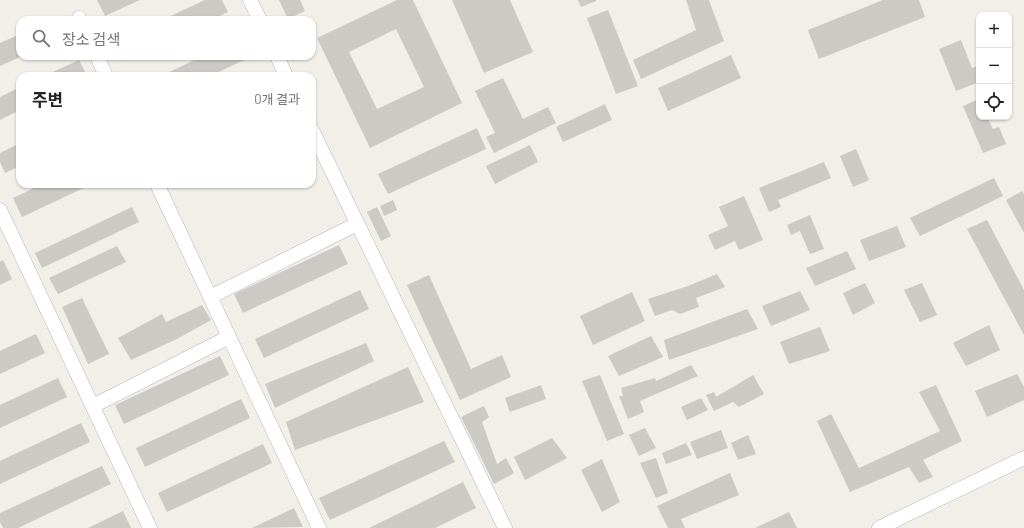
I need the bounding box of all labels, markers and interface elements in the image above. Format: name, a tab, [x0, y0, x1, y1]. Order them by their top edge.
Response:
map controls	[976, 12, 1012, 120]
button: +	[976, 12, 1012, 48]
search box	[16, 16, 316, 60]
icon: search	[30, 27, 52, 49]
text: 장소 검색	[62, 30, 120, 48]
button: −	[976, 48, 1012, 84]
button: locate	[976, 84, 1012, 120]
text: 주변	[32, 89, 63, 109]
text: 0개 결과	[254, 91, 300, 107]

